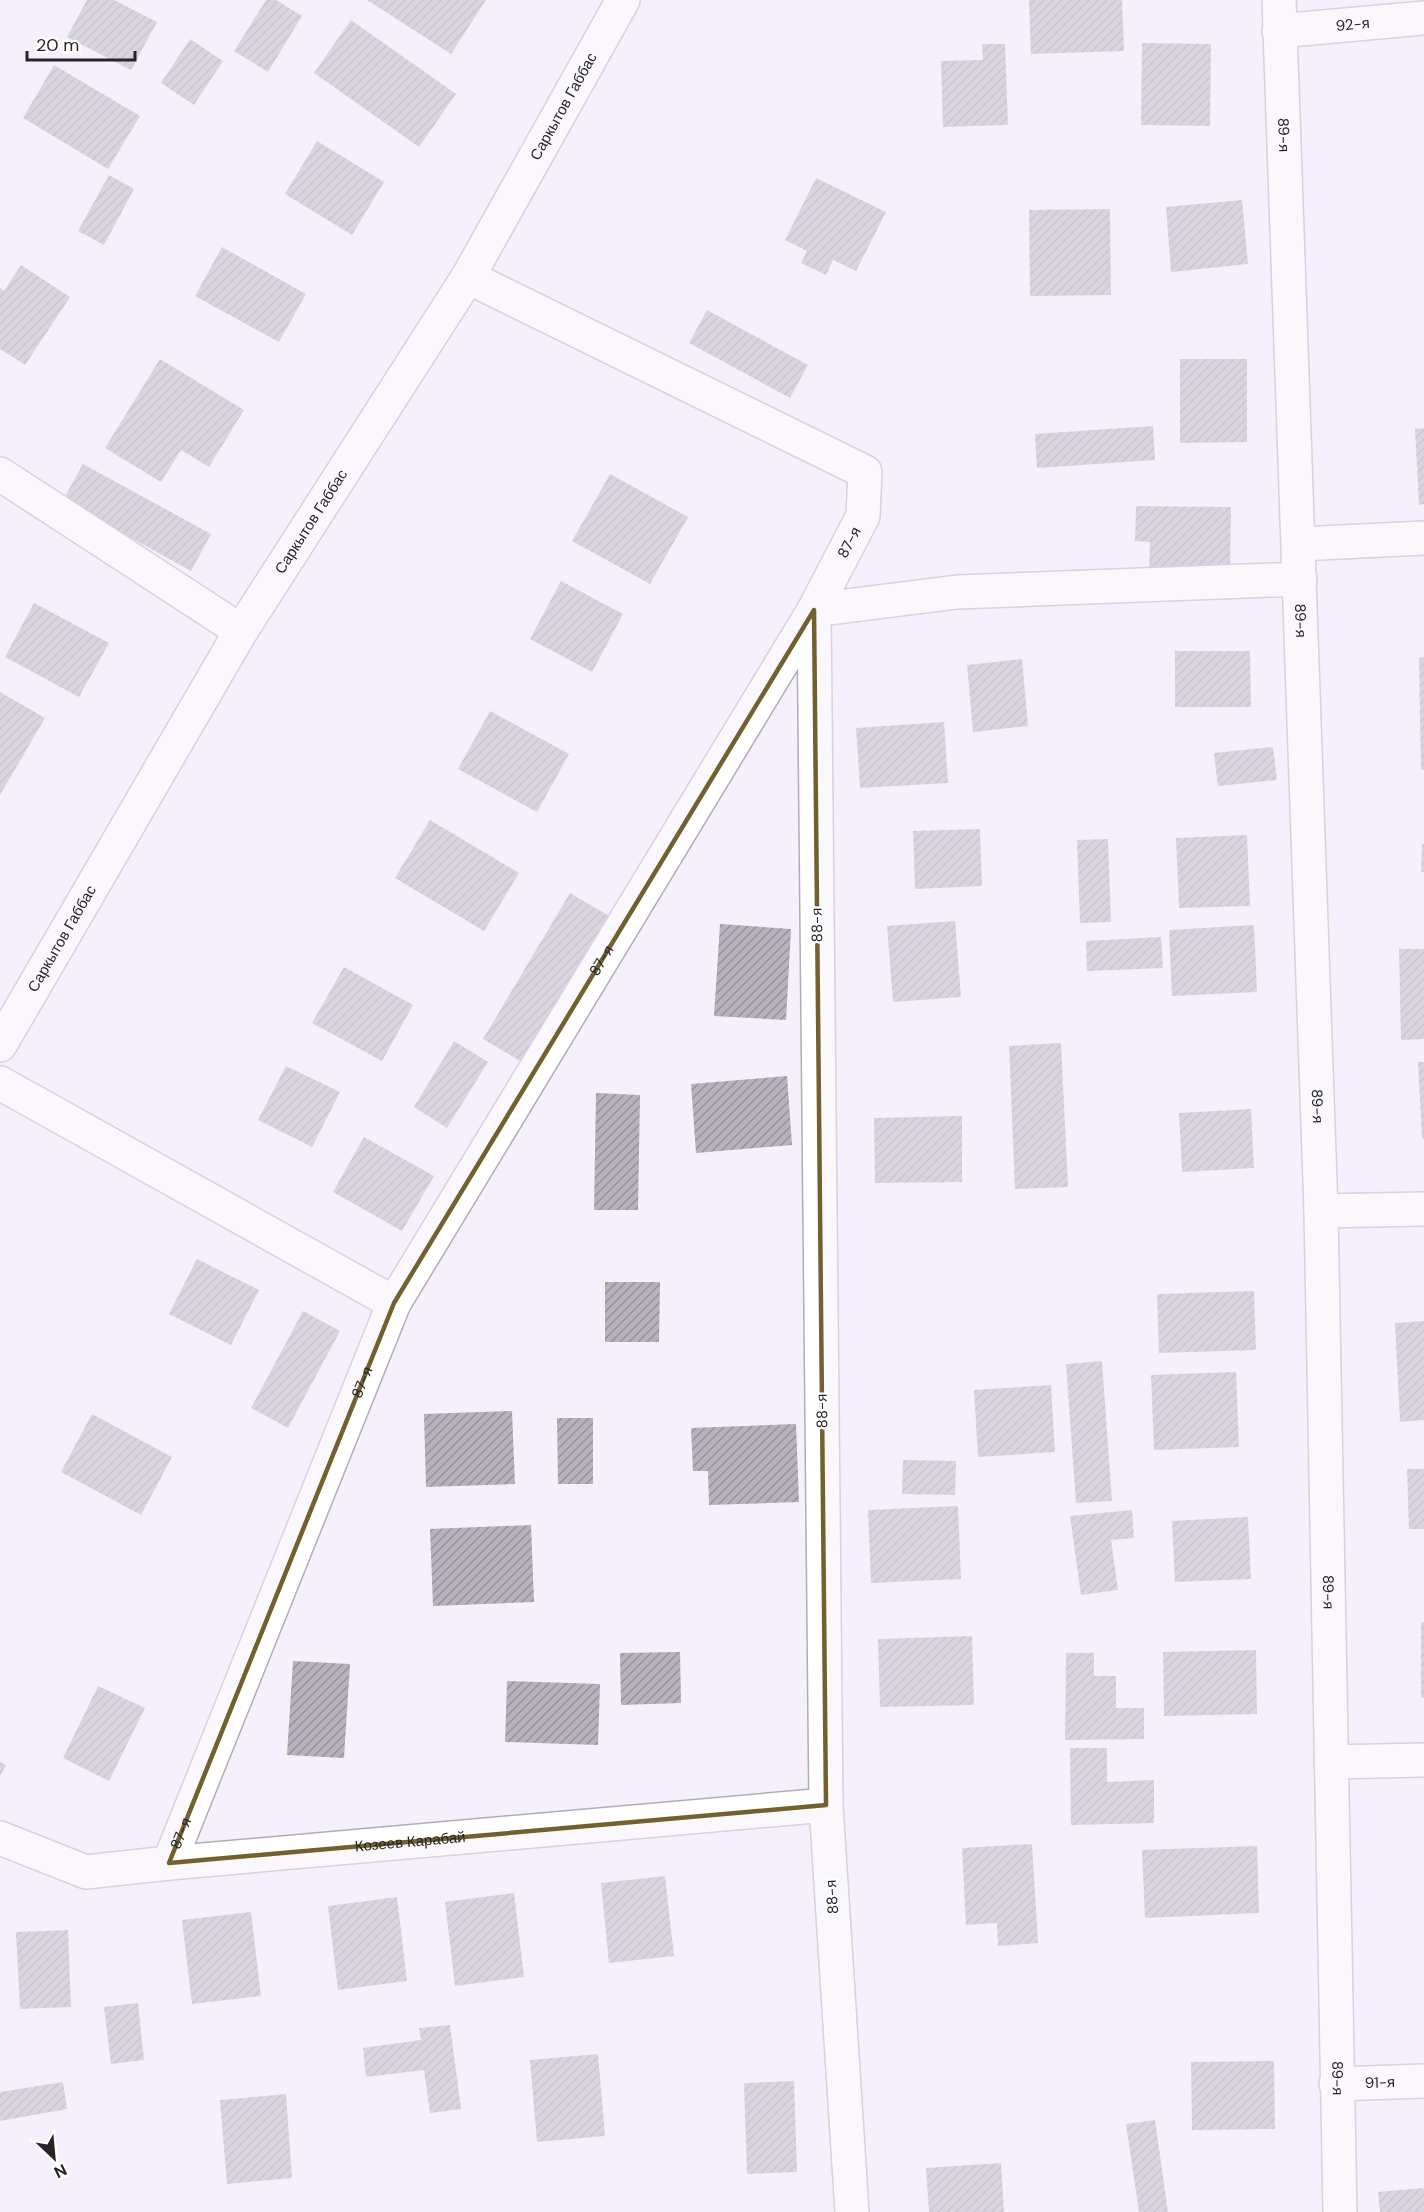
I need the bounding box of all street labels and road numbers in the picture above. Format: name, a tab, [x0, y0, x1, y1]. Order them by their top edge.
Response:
street label: 92-я	[1335, 13, 1371, 36]
street label: Саркытов Габбас	[525, 49, 602, 164]
street label: 89-я	[1273, 117, 1294, 152]
street label: Саркытов Габбас	[270, 465, 352, 578]
street label: 87-я	[833, 523, 866, 562]
street label: 89-я	[1290, 603, 1311, 638]
street label: Саркытов Габбас	[23, 881, 101, 996]
street label: 88-я	[807, 908, 827, 942]
street label: 87-я	[585, 941, 619, 980]
street label: 89-я	[1307, 1089, 1328, 1124]
street label: 87-я	[347, 1364, 377, 1401]
street label: 88-я	[812, 1394, 832, 1428]
street label: 89-я	[1318, 1575, 1339, 1610]
street label: 87-я	[166, 1815, 196, 1852]
street label: Козеев Карабай	[354, 1827, 466, 1857]
street label: 88-я	[821, 1879, 843, 1915]
street label: 89-я	[1327, 2061, 1348, 2095]
street label: 91-я	[1365, 2072, 1395, 2093]

